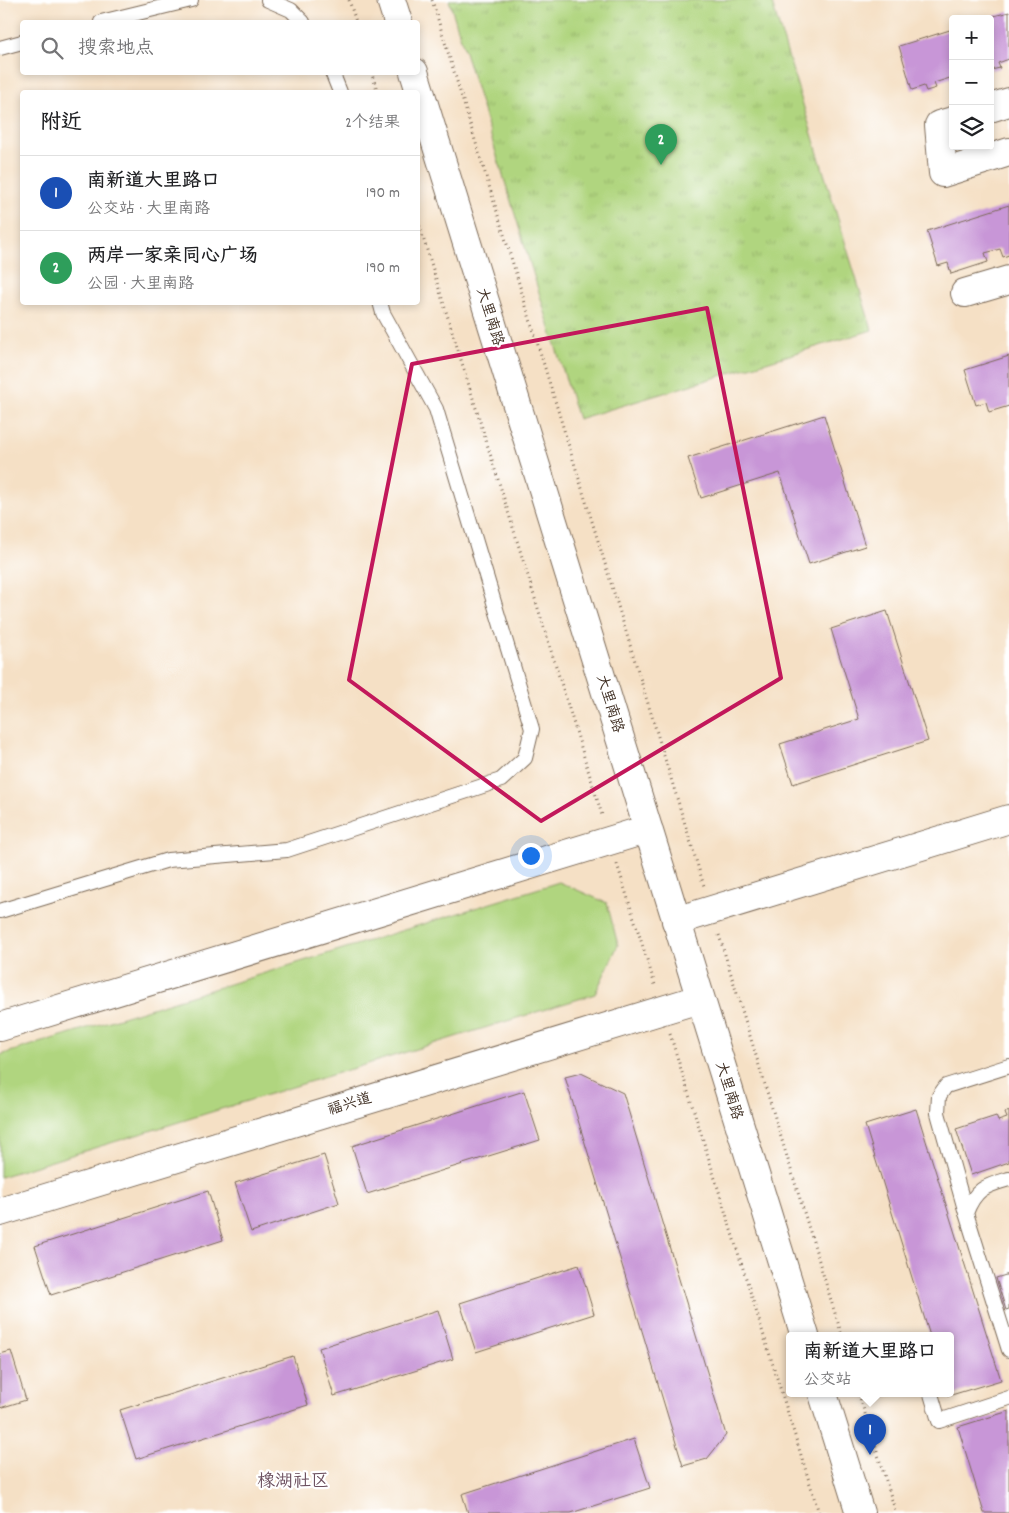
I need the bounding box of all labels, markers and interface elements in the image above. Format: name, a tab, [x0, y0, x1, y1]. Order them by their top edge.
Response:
map controls	[949, 15, 994, 150]
button: +	[949, 15, 994, 60]
search box	[20, 20, 420, 75]
icon: search	[38, 34, 66, 62]
text: 搜索地点	[78, 36, 154, 63]
button: −	[949, 60, 994, 105]
button: layers	[949, 105, 994, 150]
text: 附近	[40, 109, 82, 139]
text: 2个结果	[345, 112, 400, 135]
pin: 2	[645, 124, 677, 165]
text: 南新道大里路口	[87, 169, 220, 196]
text: 1	[54, 182, 58, 205]
text: 190 m	[366, 182, 400, 205]
text: 公交站 · 大里南路	[87, 198, 210, 221]
text: 两岸一家亲同心广场	[87, 244, 258, 271]
text: 2	[53, 257, 60, 280]
text: 190 m	[366, 257, 400, 280]
text: 公园 · 大里南路	[87, 273, 194, 296]
street label: 大里南路	[470, 285, 508, 349]
street label: 大里南路	[590, 672, 628, 736]
your location	[518, 843, 544, 869]
street label: 大里南路	[709, 1059, 747, 1123]
street label: 福兴道	[325, 1088, 375, 1122]
popup	[786, 1332, 954, 1397]
text: 南新道大里路口	[803, 1340, 937, 1367]
text: 公交站	[803, 1369, 852, 1392]
pin: 1	[854, 1414, 886, 1455]
district label: 橡湖社区	[257, 1470, 329, 1495]

